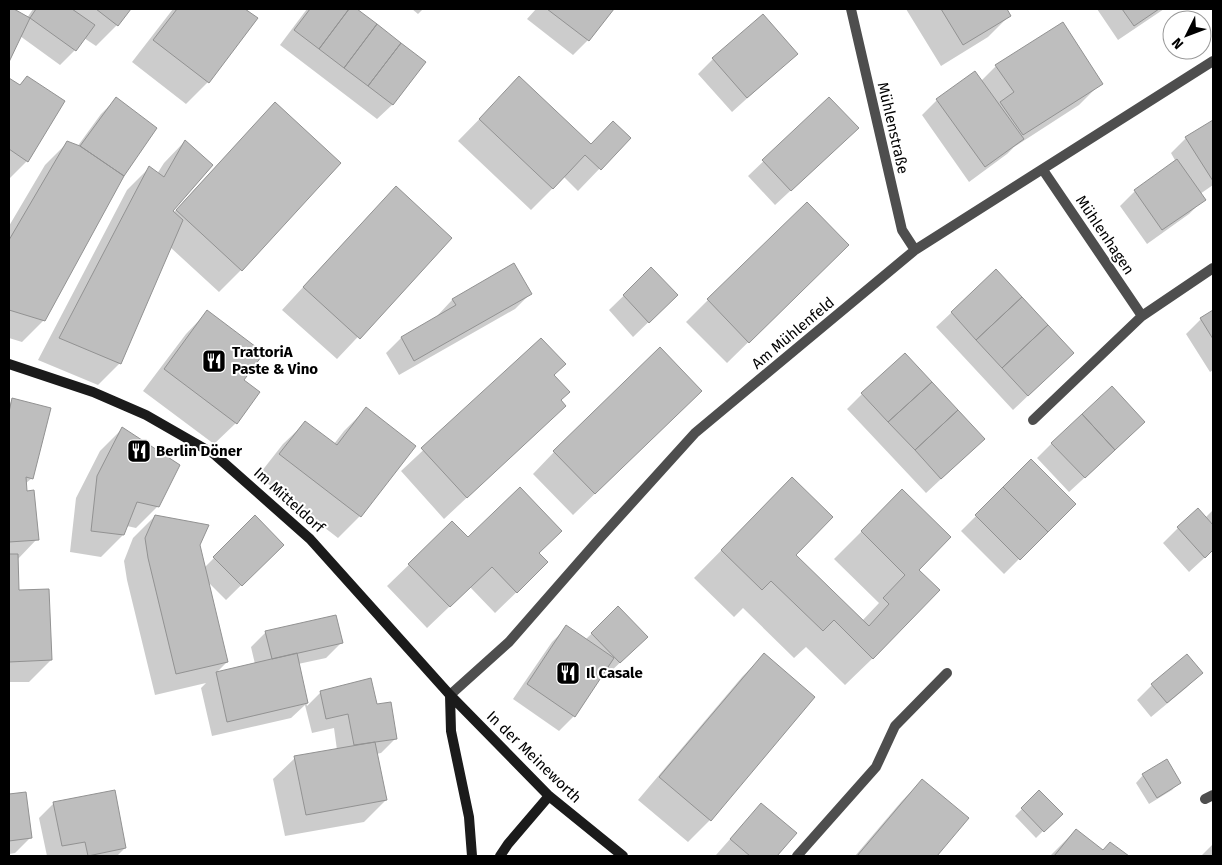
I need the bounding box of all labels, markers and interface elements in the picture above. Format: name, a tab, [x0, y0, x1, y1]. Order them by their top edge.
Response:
north arrow	[1162, 10, 1212, 60]
text: N	[1168, 34, 1187, 53]
street label: Mühlenstraße	[874, 80, 912, 176]
street label: Mühlenhagen	[1072, 192, 1138, 278]
street label: Am Mühlenfeld	[748, 293, 838, 373]
place label: TrattoriA Paste & Vino	[232, 343, 318, 378]
restaurant icon: TrattoriA Paste & Vino	[201, 348, 227, 374]
restaurant icon: Berlin Döner	[126, 438, 152, 464]
place label: Berlin Döner	[156, 442, 243, 460]
street label: Im Mitteldorf	[250, 464, 329, 537]
restaurant icon: Il Casale	[555, 660, 581, 686]
place label: Il Casale	[586, 664, 643, 682]
street label: In der Meineworth	[483, 707, 585, 807]

